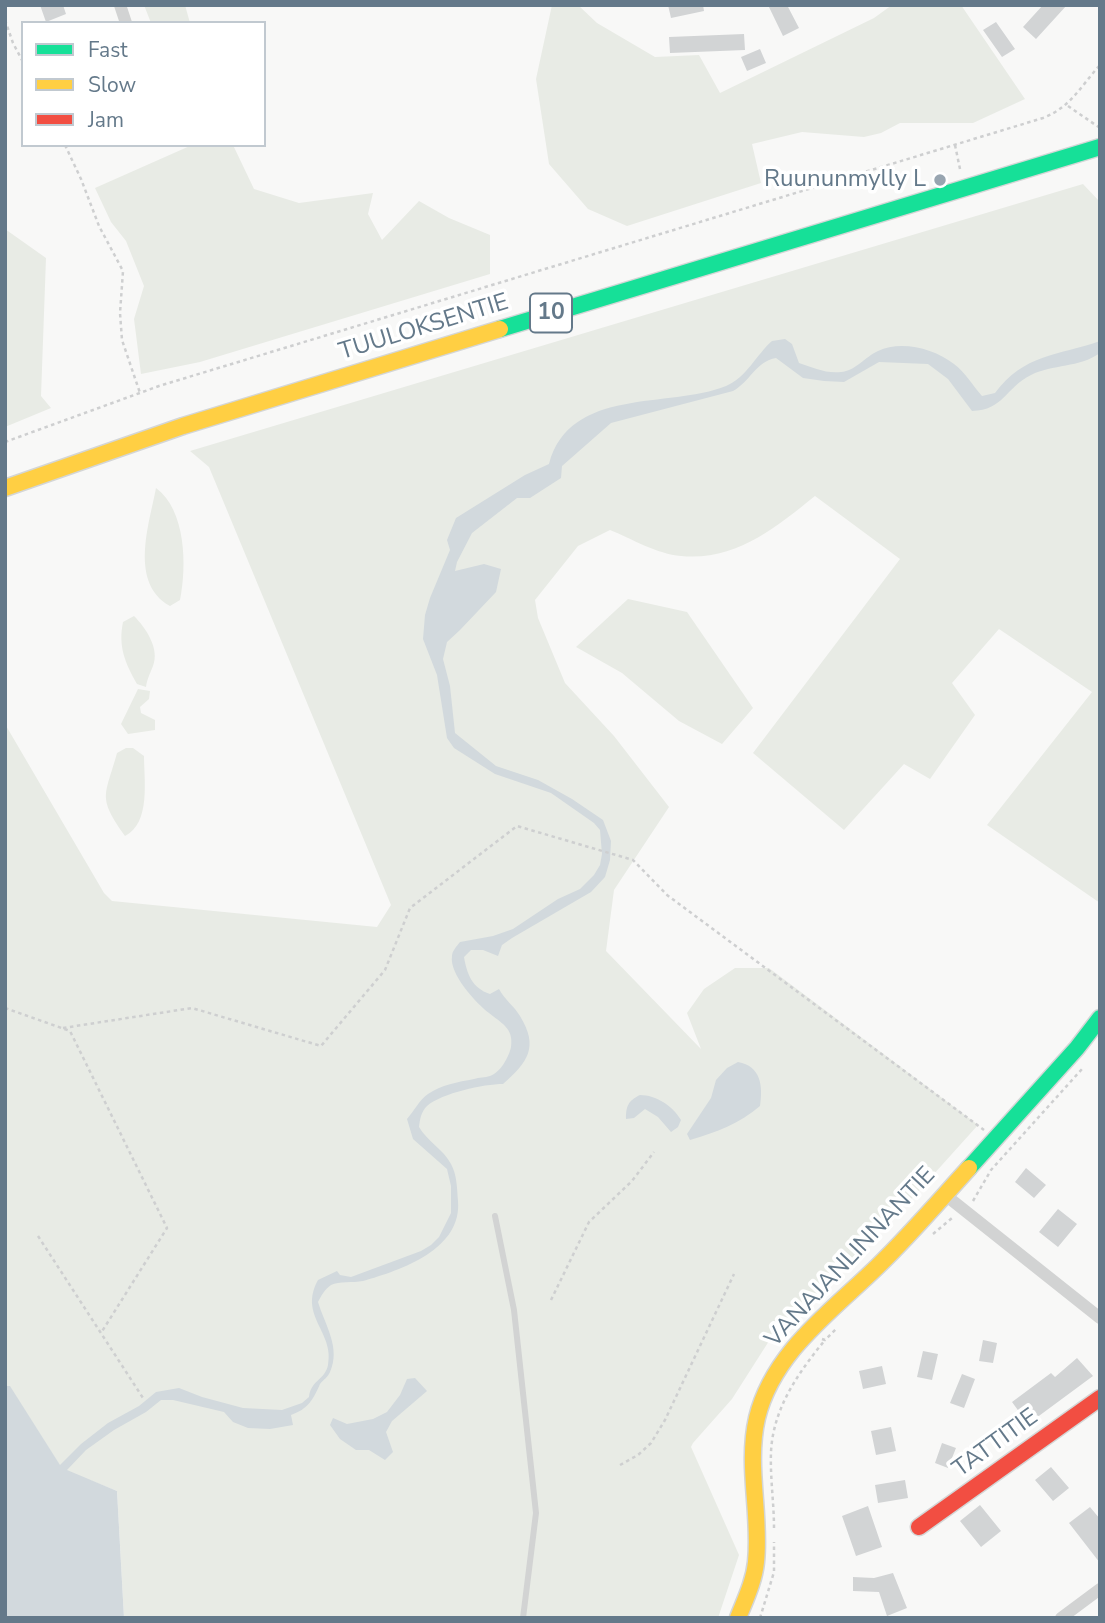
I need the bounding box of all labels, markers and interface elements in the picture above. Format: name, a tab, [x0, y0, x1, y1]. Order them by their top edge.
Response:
legend	[21, 21, 266, 147]
text: Fast	[88, 36, 128, 64]
text: Slow	[88, 71, 136, 99]
text: Jam	[88, 106, 124, 134]
place label: Ruununmylly L	[764, 166, 926, 194]
marker: Ruununmylly L	[932, 172, 948, 188]
street label: TUULOKSENTIE	[336, 289, 512, 367]
road number: 10	[530, 294, 572, 332]
street label: VANAJANLINNANTIE	[760, 1162, 942, 1354]
street label: TATTITIE	[948, 1403, 1044, 1485]

